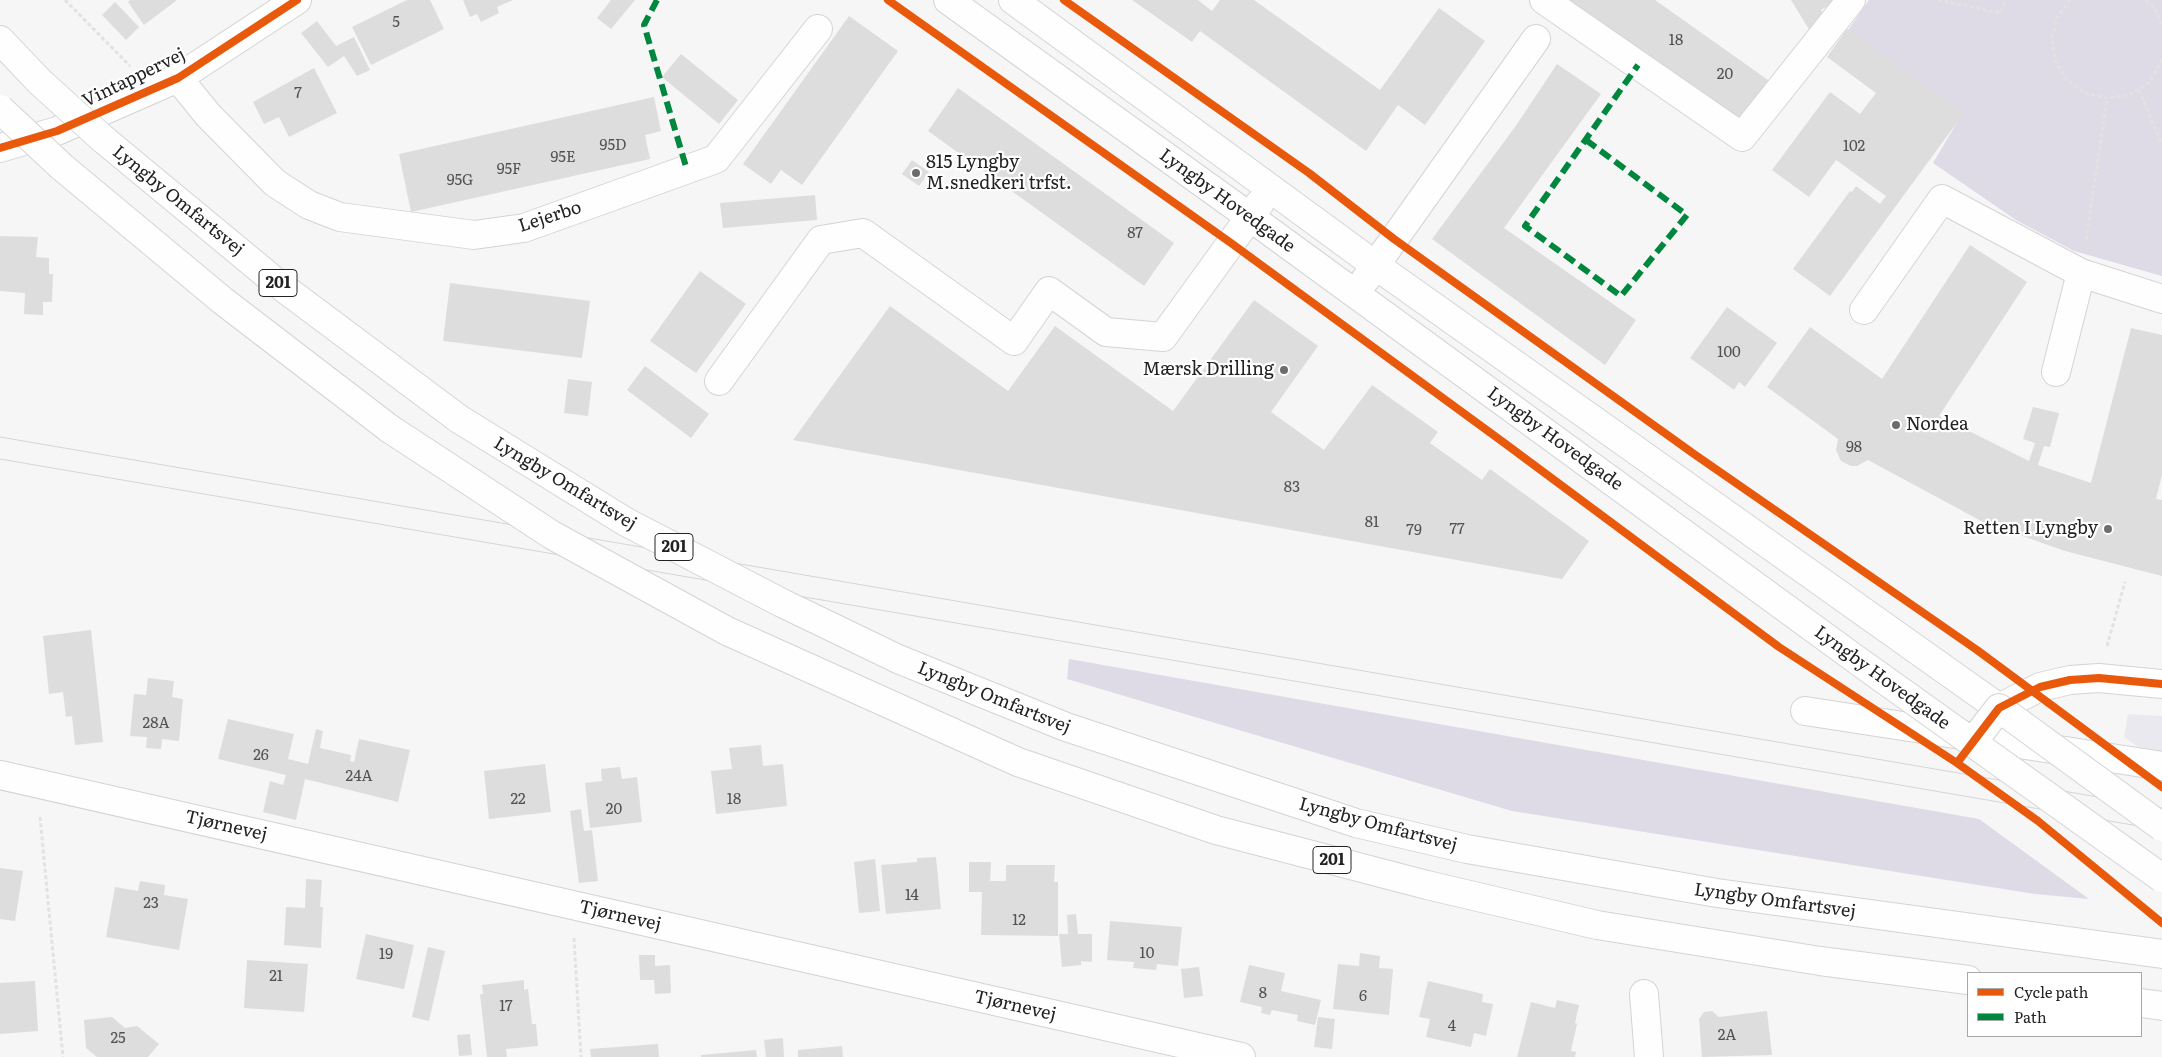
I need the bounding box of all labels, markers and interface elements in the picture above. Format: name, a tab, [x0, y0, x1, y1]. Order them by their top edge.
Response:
house number: 5	[392, 14, 400, 32]
house number: 18	[1669, 32, 1683, 50]
street label: Vintappervej	[79, 44, 189, 112]
house number: 20	[1717, 66, 1733, 84]
house number: 7	[294, 85, 302, 103]
house number: 95D	[600, 137, 626, 155]
house number: 102	[1843, 138, 1865, 156]
street label: Lyngby Omfartsvej	[108, 141, 248, 261]
street label: Lyngby Hovedgade	[1155, 145, 1299, 257]
house number: 95E	[550, 149, 576, 167]
place label: 815 Lyngby M.snedkeri trfst.	[926, 152, 1072, 194]
house number: 95F	[497, 161, 521, 179]
marker: 815 Lyngby M.snedkeri trfst.	[910, 167, 922, 179]
house number: 95G	[447, 172, 473, 190]
street label: Lejerbo	[516, 197, 584, 237]
house number: 87	[1127, 225, 1143, 243]
road number: 201	[259, 270, 297, 296]
house number: 100	[1717, 344, 1741, 362]
place label: Mærsk Drilling	[1143, 359, 1274, 381]
marker: Mærsk Drilling	[1278, 364, 1290, 376]
street label: Lyngby Hovedgade	[1483, 383, 1627, 495]
place label: Nordea	[1906, 414, 1969, 436]
marker: Nordea	[1890, 419, 1902, 431]
street label: Lyngby Omfartsvej	[490, 433, 640, 535]
house number: 98	[1846, 439, 1862, 457]
house number: 83	[1284, 479, 1300, 497]
house number: 81	[1365, 514, 1379, 532]
place label: Retten I Lyngby	[1963, 518, 2098, 540]
house number: 77	[1449, 521, 1465, 539]
house number: 79	[1406, 522, 1422, 540]
marker: Retten I Lyngby	[2102, 523, 2114, 535]
road number: 201	[655, 534, 693, 560]
street label: Lyngby Hovedgade	[1810, 622, 1954, 734]
street label: Lyngby Omfartsvej	[914, 657, 1074, 739]
house number: 28A	[143, 715, 169, 733]
house number: 26	[253, 747, 269, 765]
house number: 24A	[346, 768, 372, 786]
house number: 22	[510, 791, 526, 809]
house number: 18	[727, 791, 741, 809]
street label: Lyngby Omfartsvej	[1297, 793, 1459, 857]
house number: 20	[606, 801, 622, 819]
street label: Tjørnevej	[183, 806, 269, 846]
road number: 201	[1313, 846, 1351, 874]
street label: Lyngby Omfartsvej	[1693, 879, 1857, 923]
house number: 14	[905, 887, 919, 905]
house number: 23	[143, 895, 159, 913]
street label: Tjørnevej	[577, 896, 663, 936]
house number: 12	[1012, 912, 1026, 930]
house number: 10	[1140, 945, 1154, 963]
house number: 19	[379, 946, 393, 964]
house number: 21	[269, 968, 283, 986]
legend	[1967, 972, 2142, 1037]
text: Cycle path	[2014, 980, 2088, 1003]
house number: 8	[1259, 985, 1267, 1003]
street label: Tjørnevej	[972, 986, 1058, 1026]
house number: 6	[1359, 988, 1367, 1006]
house number: 17	[499, 998, 513, 1016]
text: Path	[2014, 1005, 2047, 1028]
house number: 4	[1448, 1018, 1456, 1036]
house number: 2A	[1718, 1027, 1736, 1045]
house number: 25	[110, 1030, 126, 1048]

